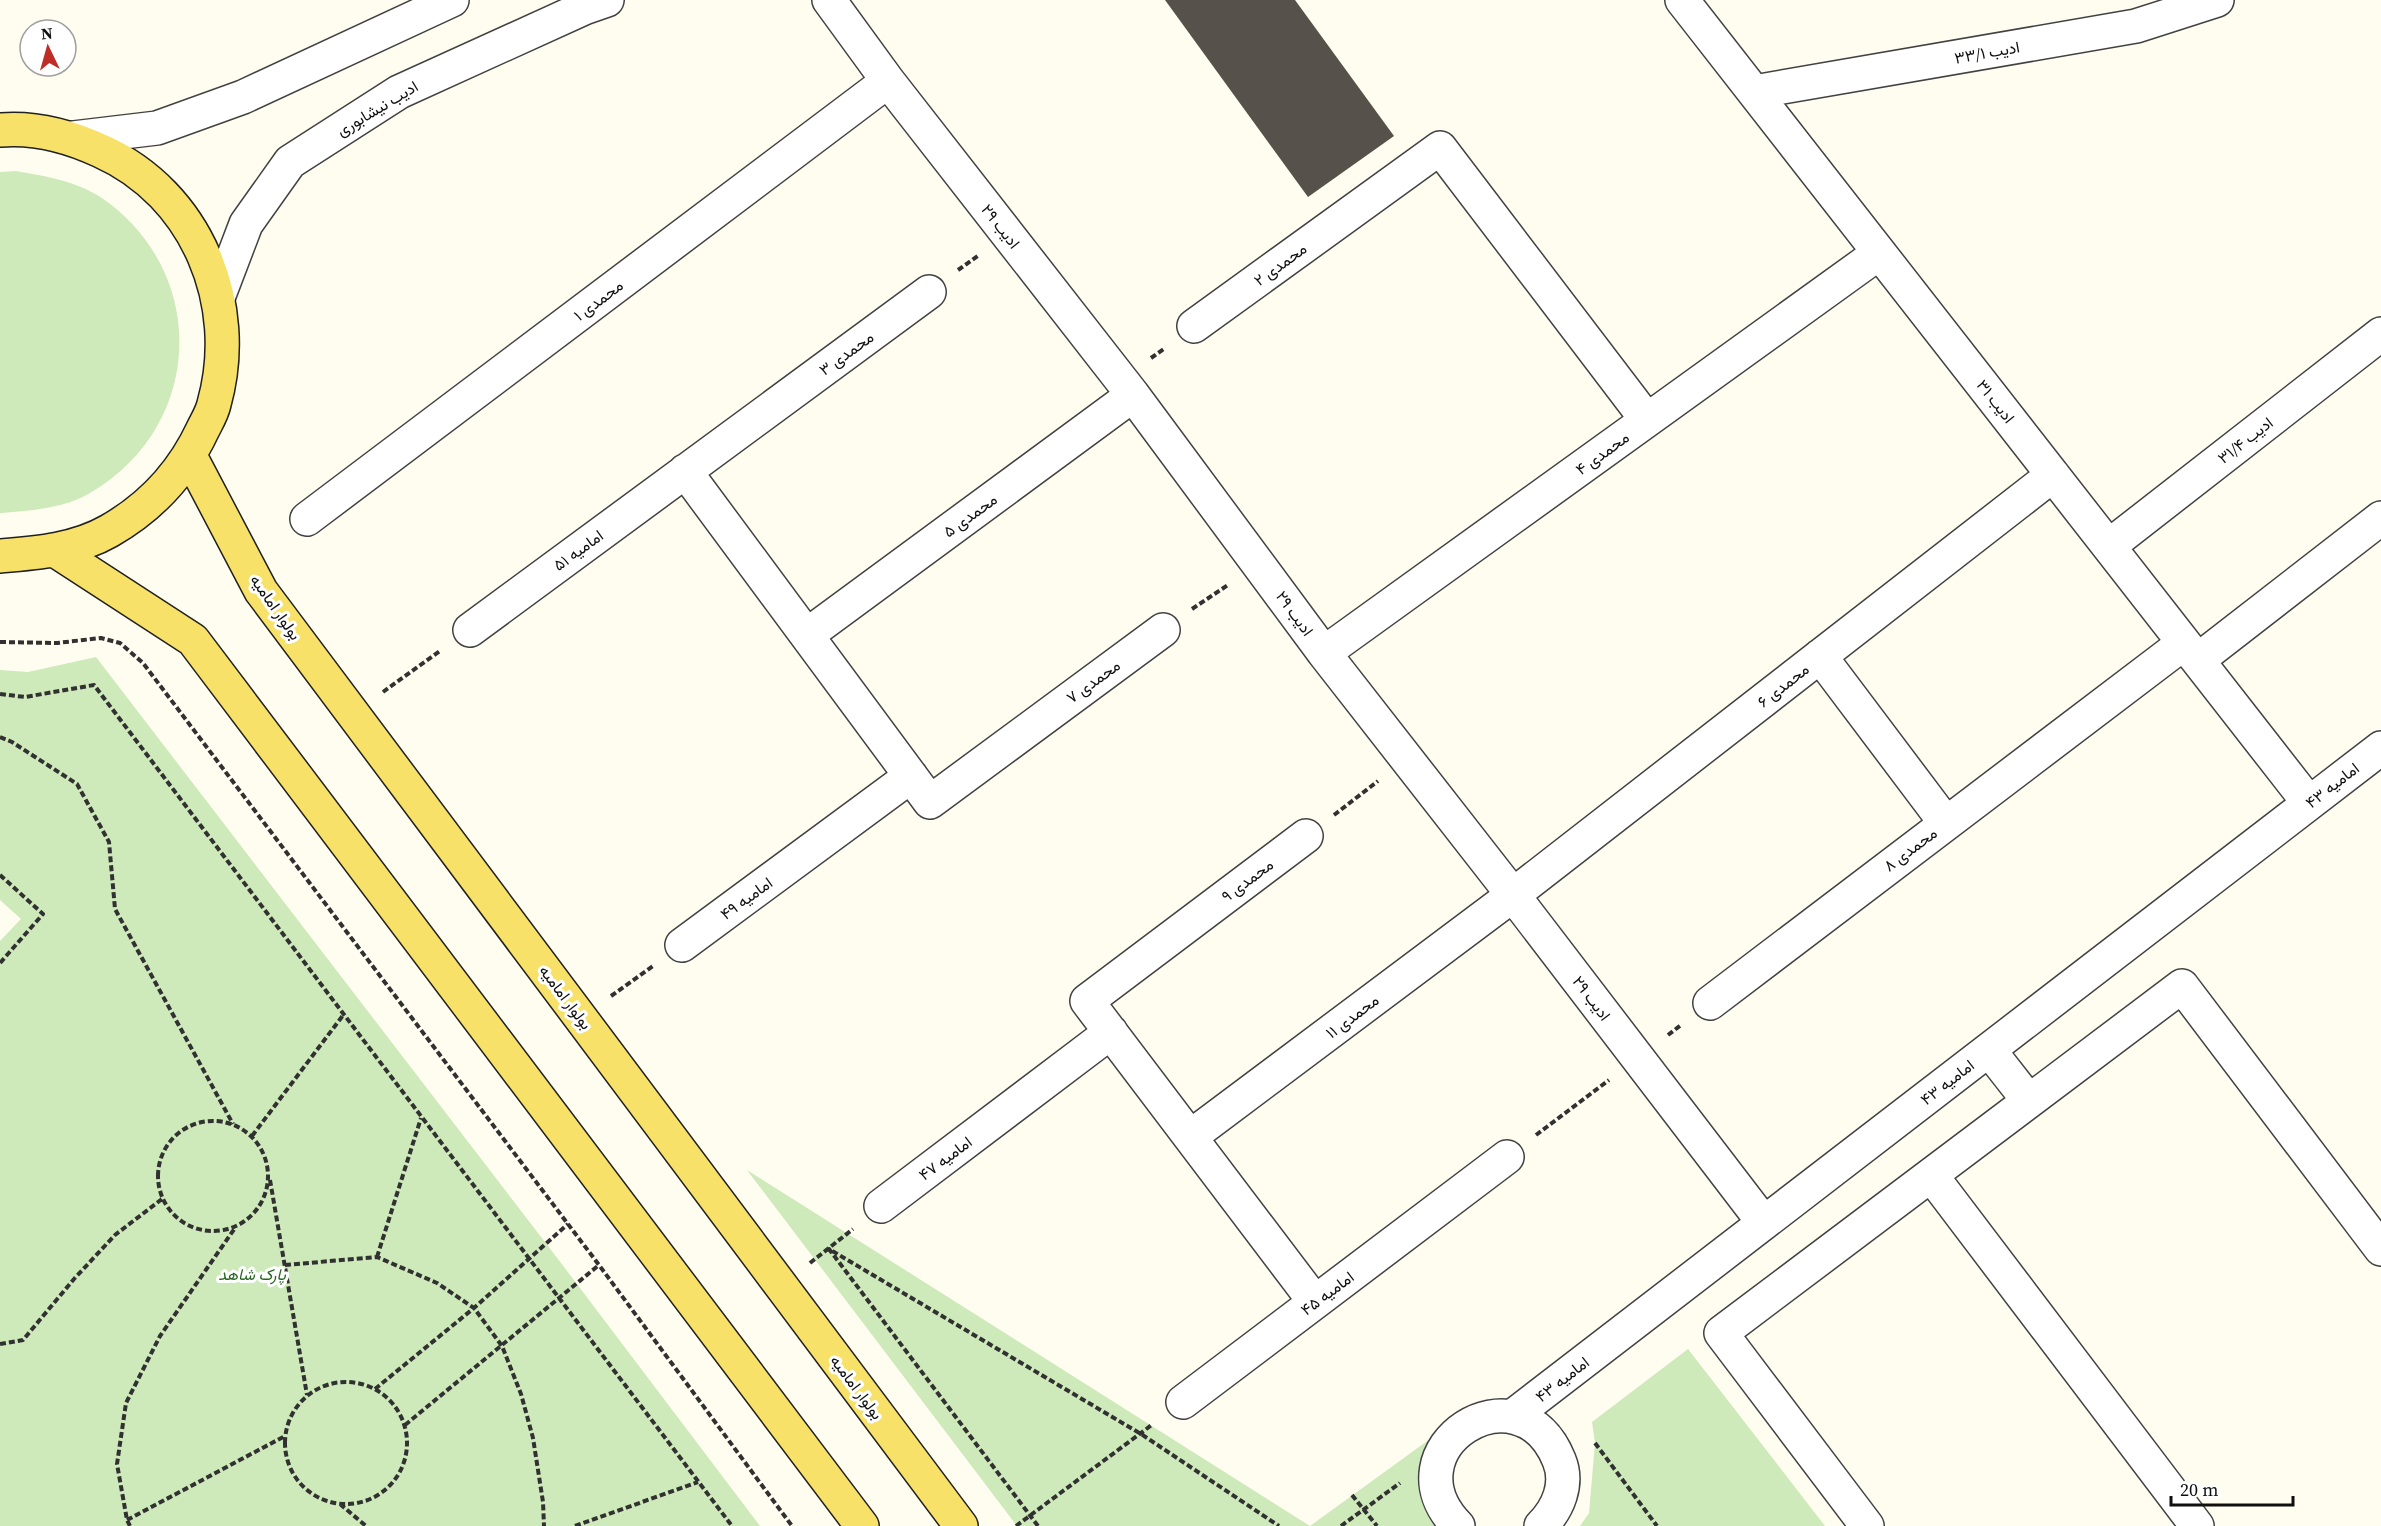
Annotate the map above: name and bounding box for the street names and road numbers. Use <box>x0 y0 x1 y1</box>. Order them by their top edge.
street label: ادیب ۳۳/۱ <box>1953 35 2021 69</box>
street label: ادیب نیشابوری <box>332 75 422 141</box>
street label: ادیب ۲۹ <box>977 199 1025 253</box>
street label: محمدی ۲ <box>1249 237 1311 291</box>
street label: محمدی ۱ <box>569 274 627 326</box>
street label: محمدی ۳ <box>814 326 878 380</box>
street label: ادیب ۳۱ <box>1972 374 2020 428</box>
street label: ادیب ۳۱/۴ <box>2213 411 2277 469</box>
street label: محمدی ۴ <box>1571 426 1633 480</box>
street label: محمدی ۵ <box>939 488 1001 542</box>
street label: امامیه ۵۱ <box>549 524 607 576</box>
street label: بولوار امامیه <box>245 570 307 644</box>
street label: ادیب ۲۹ <box>1271 586 1319 640</box>
street label: محمدی ۷ <box>1062 654 1124 708</box>
street label: محمدی ۶ <box>1753 658 1813 712</box>
street label: امامیه ۴۳ <box>2301 757 2363 813</box>
street label: محمدی ۸ <box>1879 822 1941 876</box>
street label: محمدی ۹ <box>1216 853 1278 907</box>
street label: امامیه ۴۹ <box>715 872 777 924</box>
street label: بولوار امامیه <box>534 960 598 1034</box>
street label: ادیب ۲۹ <box>1568 971 1616 1025</box>
street label: محمدی ۱۱ <box>1321 989 1383 1043</box>
street label: امامیه ۴۳ <box>1916 1054 1978 1110</box>
street label: امامیه ۴۷ <box>914 1131 976 1185</box>
street label: امامیه ۴۵ <box>1296 1266 1358 1320</box>
street label: بولوار امامیه <box>825 1350 889 1424</box>
street label: امامیه ۴۳ <box>1531 1351 1593 1407</box>

